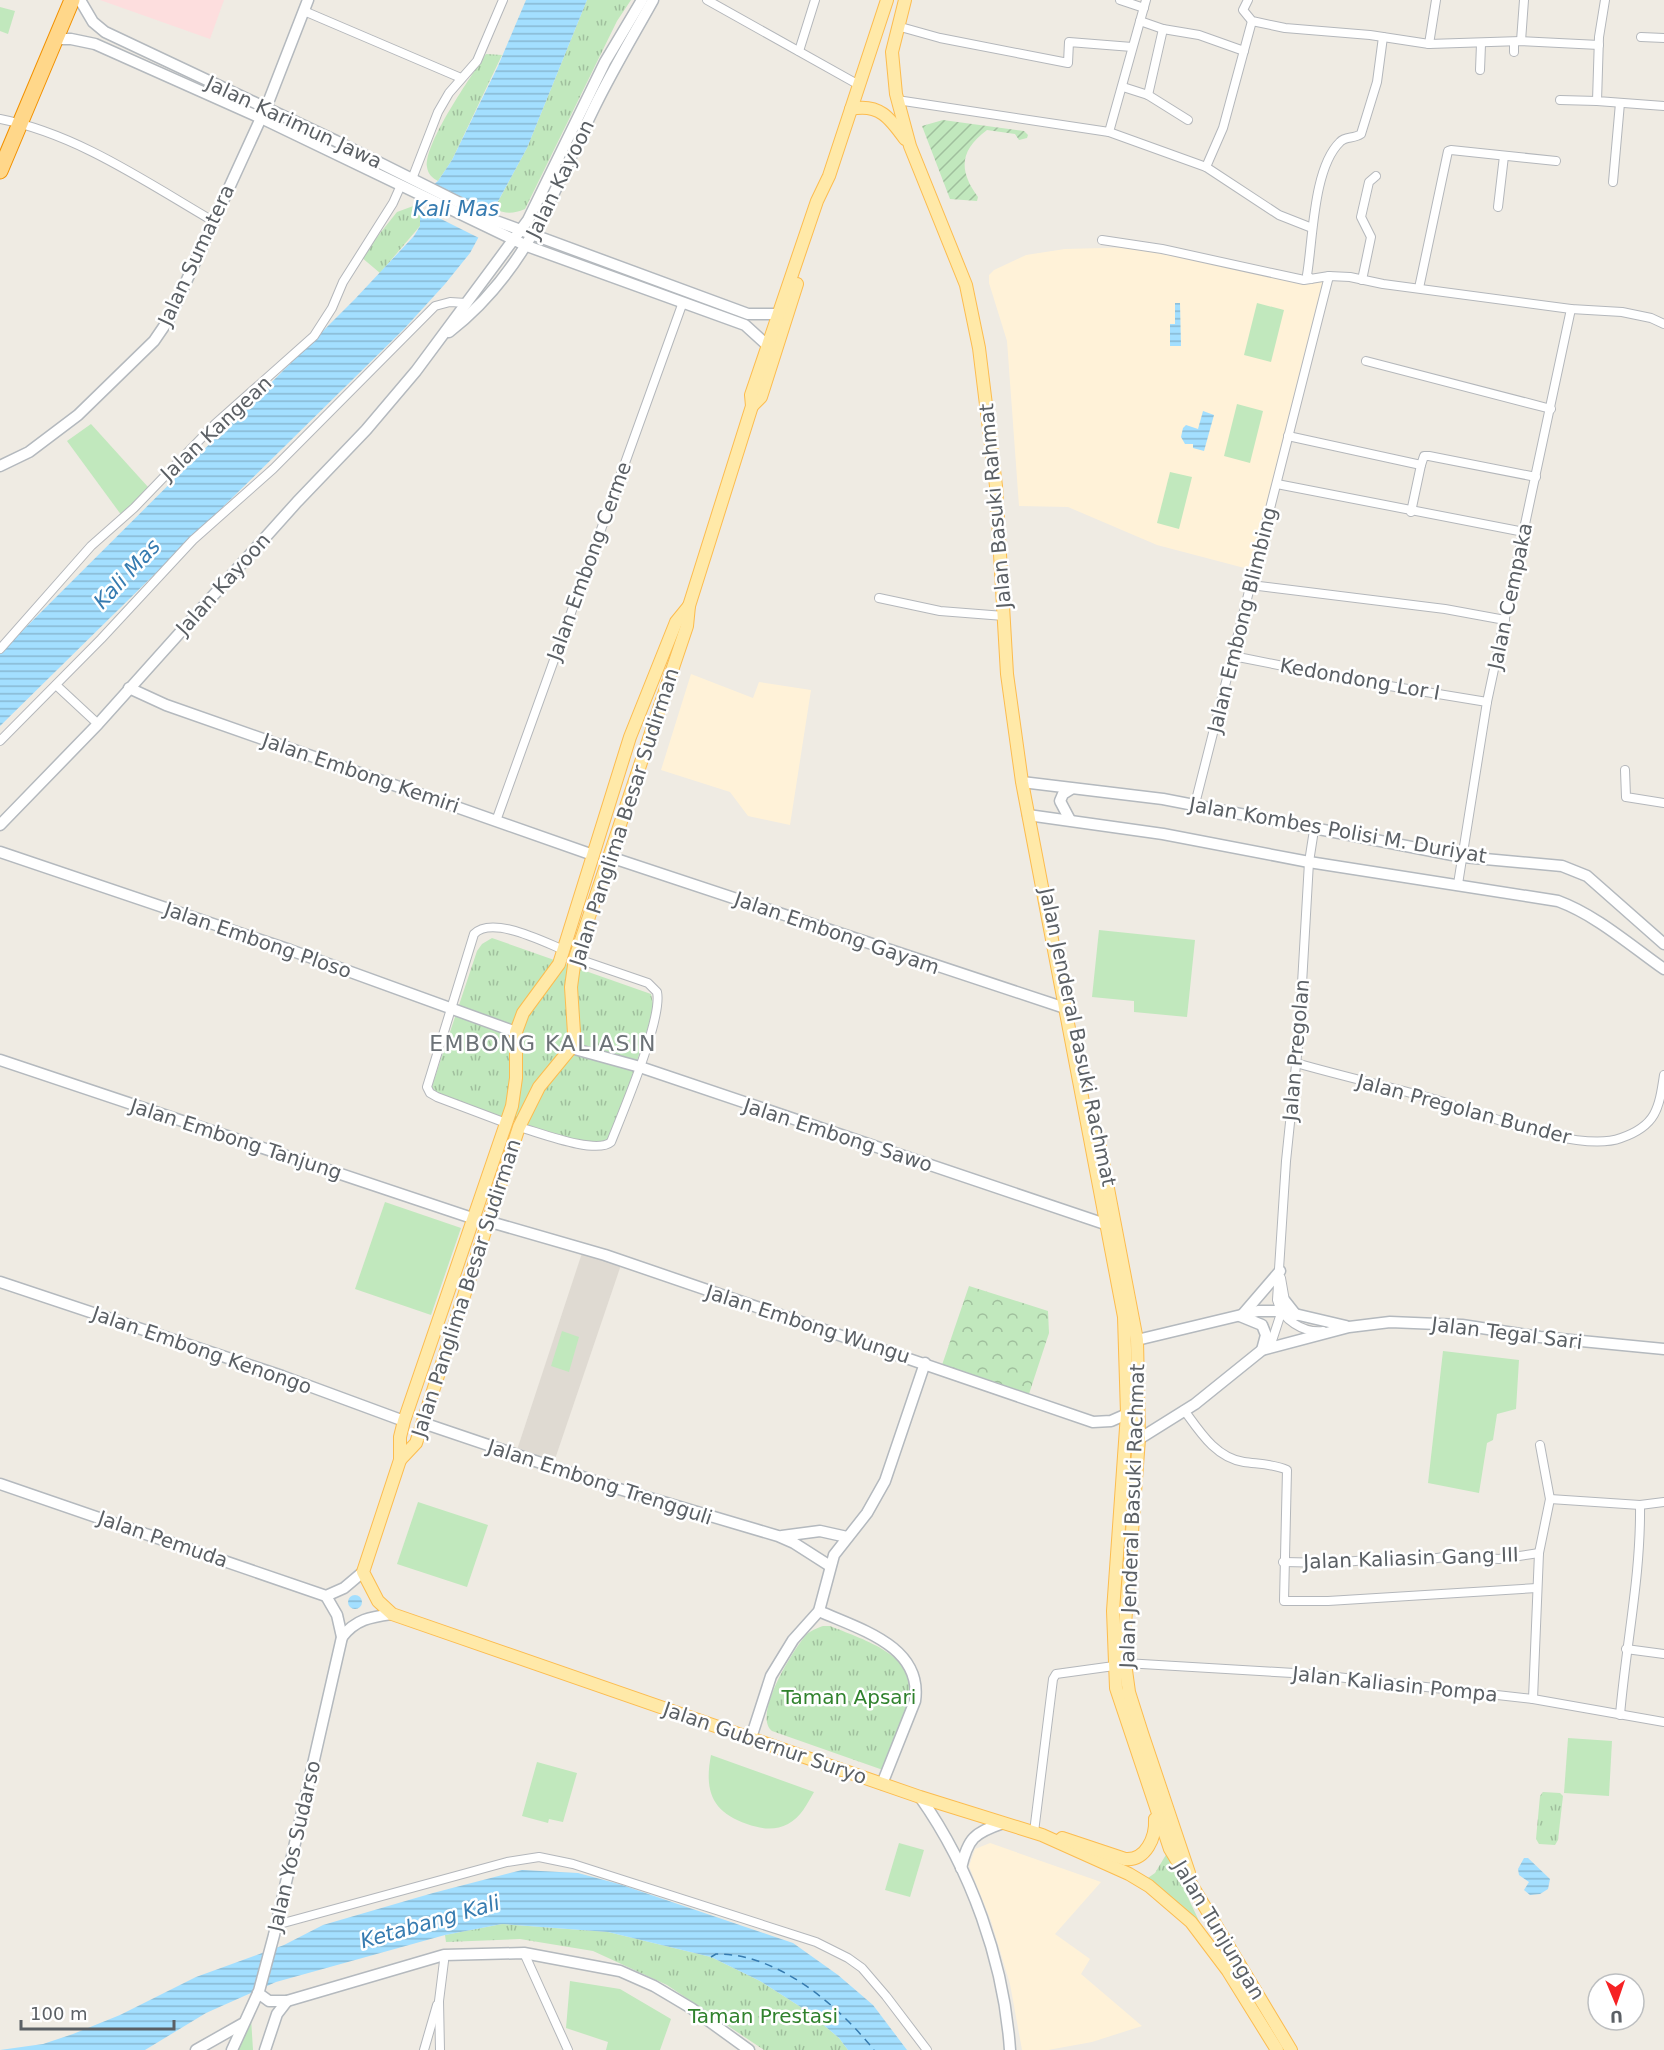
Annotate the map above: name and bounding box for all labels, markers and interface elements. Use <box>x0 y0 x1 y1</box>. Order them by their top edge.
street label: Jalan Karimun Jawa <box>200 70 386 173</box>
street label: Jalan Kayoon <box>520 116 599 244</box>
street label: Jalan Sumatera <box>152 181 239 331</box>
water label: Kali Mas <box>413 197 499 221</box>
street label: Jalan Kangean <box>154 371 276 487</box>
street label: Jalan Basuki Rahmat <box>974 402 1016 611</box>
street label: Jalan Embong Cerme <box>541 458 636 666</box>
street label: Jalan Embong Blimbing <box>1202 505 1282 737</box>
street label: Jalan Cempaka <box>1482 521 1537 673</box>
street label: Jalan Kayoon <box>170 528 275 641</box>
water label: Kali Mas <box>89 534 165 614</box>
street label: Kedondong Lor I <box>1278 653 1442 705</box>
street label: Jalan Panglima Besar Sudirman <box>564 665 684 971</box>
street label: Jalan Embong Kemiri <box>257 727 463 818</box>
street label: Jalan Kombes Polisi M. Duriyat <box>1186 792 1489 868</box>
street label: Jalan Jenderal Basuki Rachmat <box>1034 883 1121 1189</box>
street label: Jalan Embong Gayam <box>730 886 943 979</box>
street label: Jalan Embong Ploso <box>159 896 355 983</box>
street label: Jalan Pregolan <box>1278 978 1314 1124</box>
district label: EMBONG KALIASIN <box>429 1031 657 1056</box>
street label: Jalan Pregolan Bunder <box>1352 1068 1575 1149</box>
street label: Jalan Embong Sawo <box>739 1092 936 1177</box>
street label: Jalan Embong Tanjung <box>125 1093 345 1185</box>
street label: Jalan Panglima Besar Sudirman <box>406 1136 526 1442</box>
street label: Jalan Embong Wungu <box>701 1279 913 1368</box>
street label: Jalan Embong Kenongo <box>87 1300 315 1399</box>
street label: Jalan Tegal Sari <box>1428 1312 1584 1354</box>
street label: Jalan Jenderal Basuki Rachmat <box>1115 1363 1149 1671</box>
street label: Jalan Embong Trengguli <box>483 1434 715 1530</box>
street label: Jalan Pemuda <box>93 1505 231 1572</box>
street label: Jalan Kaliasin Gang III <box>1301 1542 1519 1574</box>
street label: Jalan Kaliasin Pompa <box>1289 1661 1499 1707</box>
park label: Taman Apsari <box>781 1685 916 1709</box>
street label: Jalan Gubernur Suryo <box>658 1696 870 1789</box>
street label: Jalan Yos Sudarso <box>262 1758 325 1936</box>
street label: Jalan Tunjungan <box>1167 1854 1270 2004</box>
water label: Ketabang Kali <box>357 1891 503 1953</box>
north arrow <box>1586 1972 1646 2032</box>
scale bar <box>21 1993 174 2031</box>
text: 100 m <box>30 2003 88 2024</box>
park label: Taman Prestasi <box>687 2004 838 2028</box>
text: U <box>1610 2007 1623 2026</box>

